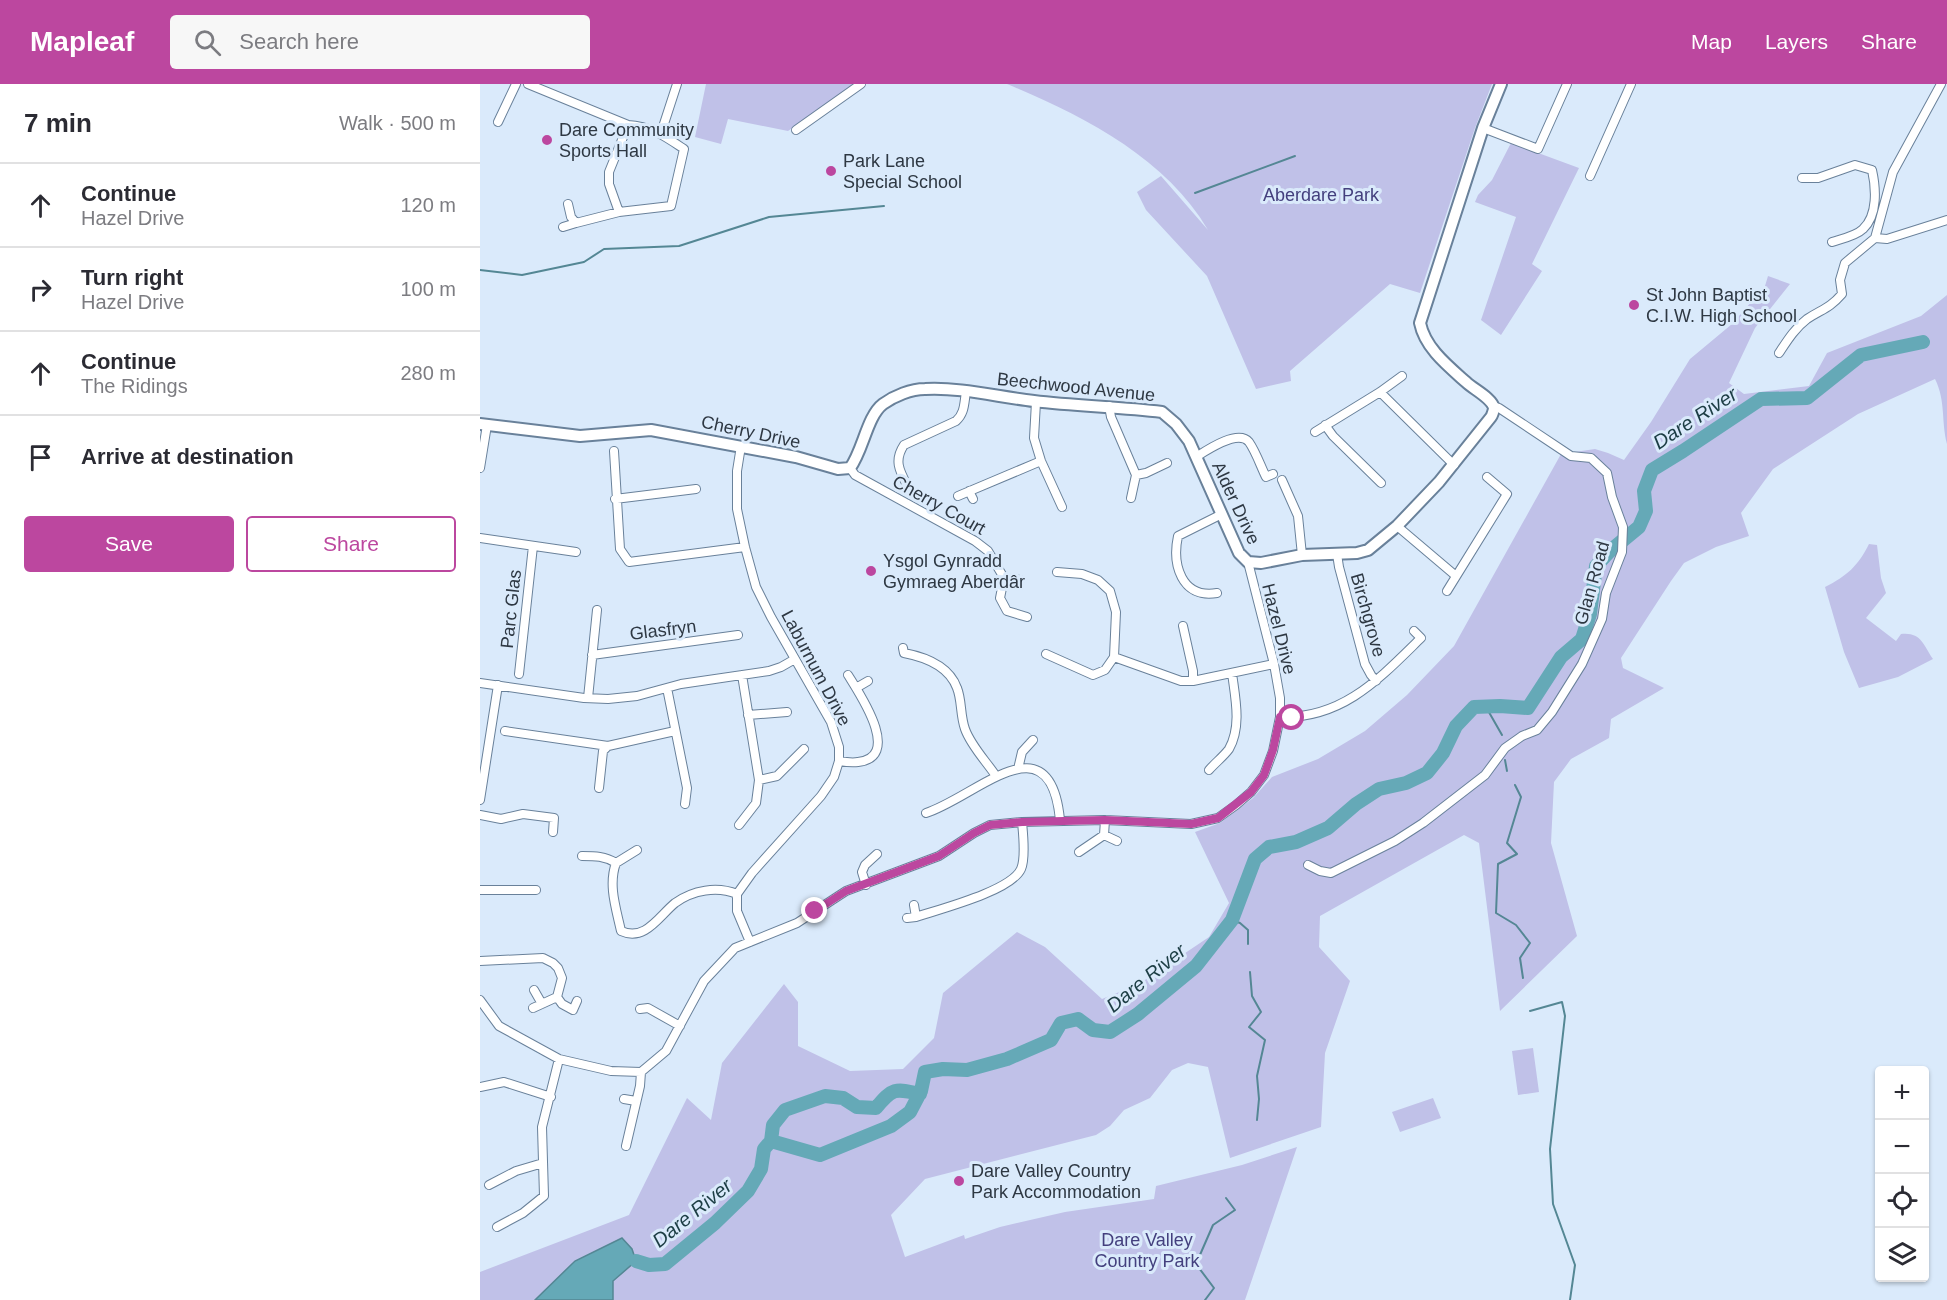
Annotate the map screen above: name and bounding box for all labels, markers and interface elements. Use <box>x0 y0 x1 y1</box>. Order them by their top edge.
search box <box>170 15 590 69</box>
text: Mapleaf <box>30 26 134 57</box>
icon: search <box>191 26 224 59</box>
text: Search here <box>239 29 359 54</box>
text: Map <box>1691 30 1732 53</box>
text: Layers <box>1765 30 1828 53</box>
text: Share <box>1861 30 1917 53</box>
text: 7 min <box>24 108 92 138</box>
text: Walk · 500 m <box>339 112 456 134</box>
place label: Dare Community Sports Hall <box>559 120 694 161</box>
marker: Dare Community Sports Hall <box>540 133 554 147</box>
place label: Park Lane Special School <box>843 151 962 192</box>
marker: Park Lane Special School <box>824 164 838 178</box>
text: Continue <box>81 181 176 206</box>
park label: Aberdare Park <box>1263 185 1380 205</box>
icon: ahead <box>24 189 57 222</box>
text: 120 m <box>400 194 456 216</box>
text: Hazel Drive <box>81 207 184 229</box>
text: Turn right <box>81 265 183 290</box>
icon: right <box>24 273 57 306</box>
text: 100 m <box>400 278 456 300</box>
place label: St John Baptist C.I.W. High School <box>1646 285 1797 326</box>
text: Hazel Drive <box>81 291 184 313</box>
marker: St John Baptist C.I.W. High School <box>1627 298 1641 312</box>
text: Continue <box>81 349 176 374</box>
icon: ahead <box>24 357 57 390</box>
text: 280 m <box>400 362 456 384</box>
street label: Beechwood Avenue <box>996 369 1156 405</box>
text: The Ridings <box>81 375 188 397</box>
water label: Dare River <box>1649 382 1742 453</box>
street label: Cherry Drive <box>700 412 802 452</box>
icon: arrive <box>24 441 57 474</box>
text: Arrive at destination <box>81 444 294 469</box>
street label: Alder Drive <box>1208 458 1264 548</box>
street label: Cherry Court <box>889 471 989 539</box>
button: Save <box>24 516 234 572</box>
button: Share <box>246 516 456 572</box>
street label: Glan Road <box>1571 539 1613 627</box>
place label: Ysgol Gynradd Gymraeg Aberdâr <box>883 551 1025 592</box>
marker: Ysgol Gynradd Gymraeg Aberdâr <box>864 564 878 578</box>
street label: Parc Glas <box>497 569 525 649</box>
street label: Birchgrove <box>1347 571 1389 659</box>
street label: Hazel Drive <box>1258 581 1300 677</box>
street label: Laburnum Drive <box>777 607 855 729</box>
street label: Glasfryn <box>629 616 697 644</box>
route start <box>1278 704 1304 730</box>
route end <box>801 897 827 923</box>
water label: Dare River <box>1102 939 1191 1017</box>
map controls <box>1875 1066 1929 1282</box>
button: + <box>1875 1066 1929 1120</box>
button: − <box>1875 1120 1929 1174</box>
place label: Dare Valley Country Park Accommodation <box>971 1161 1141 1202</box>
water label: Dare River <box>648 1174 737 1252</box>
marker: Dare Valley Country Park Accommodation <box>952 1174 966 1188</box>
button: locate <box>1875 1174 1929 1228</box>
button: layers <box>1875 1228 1929 1282</box>
park label: Dare Valley Country Park <box>1094 1230 1201 1271</box>

